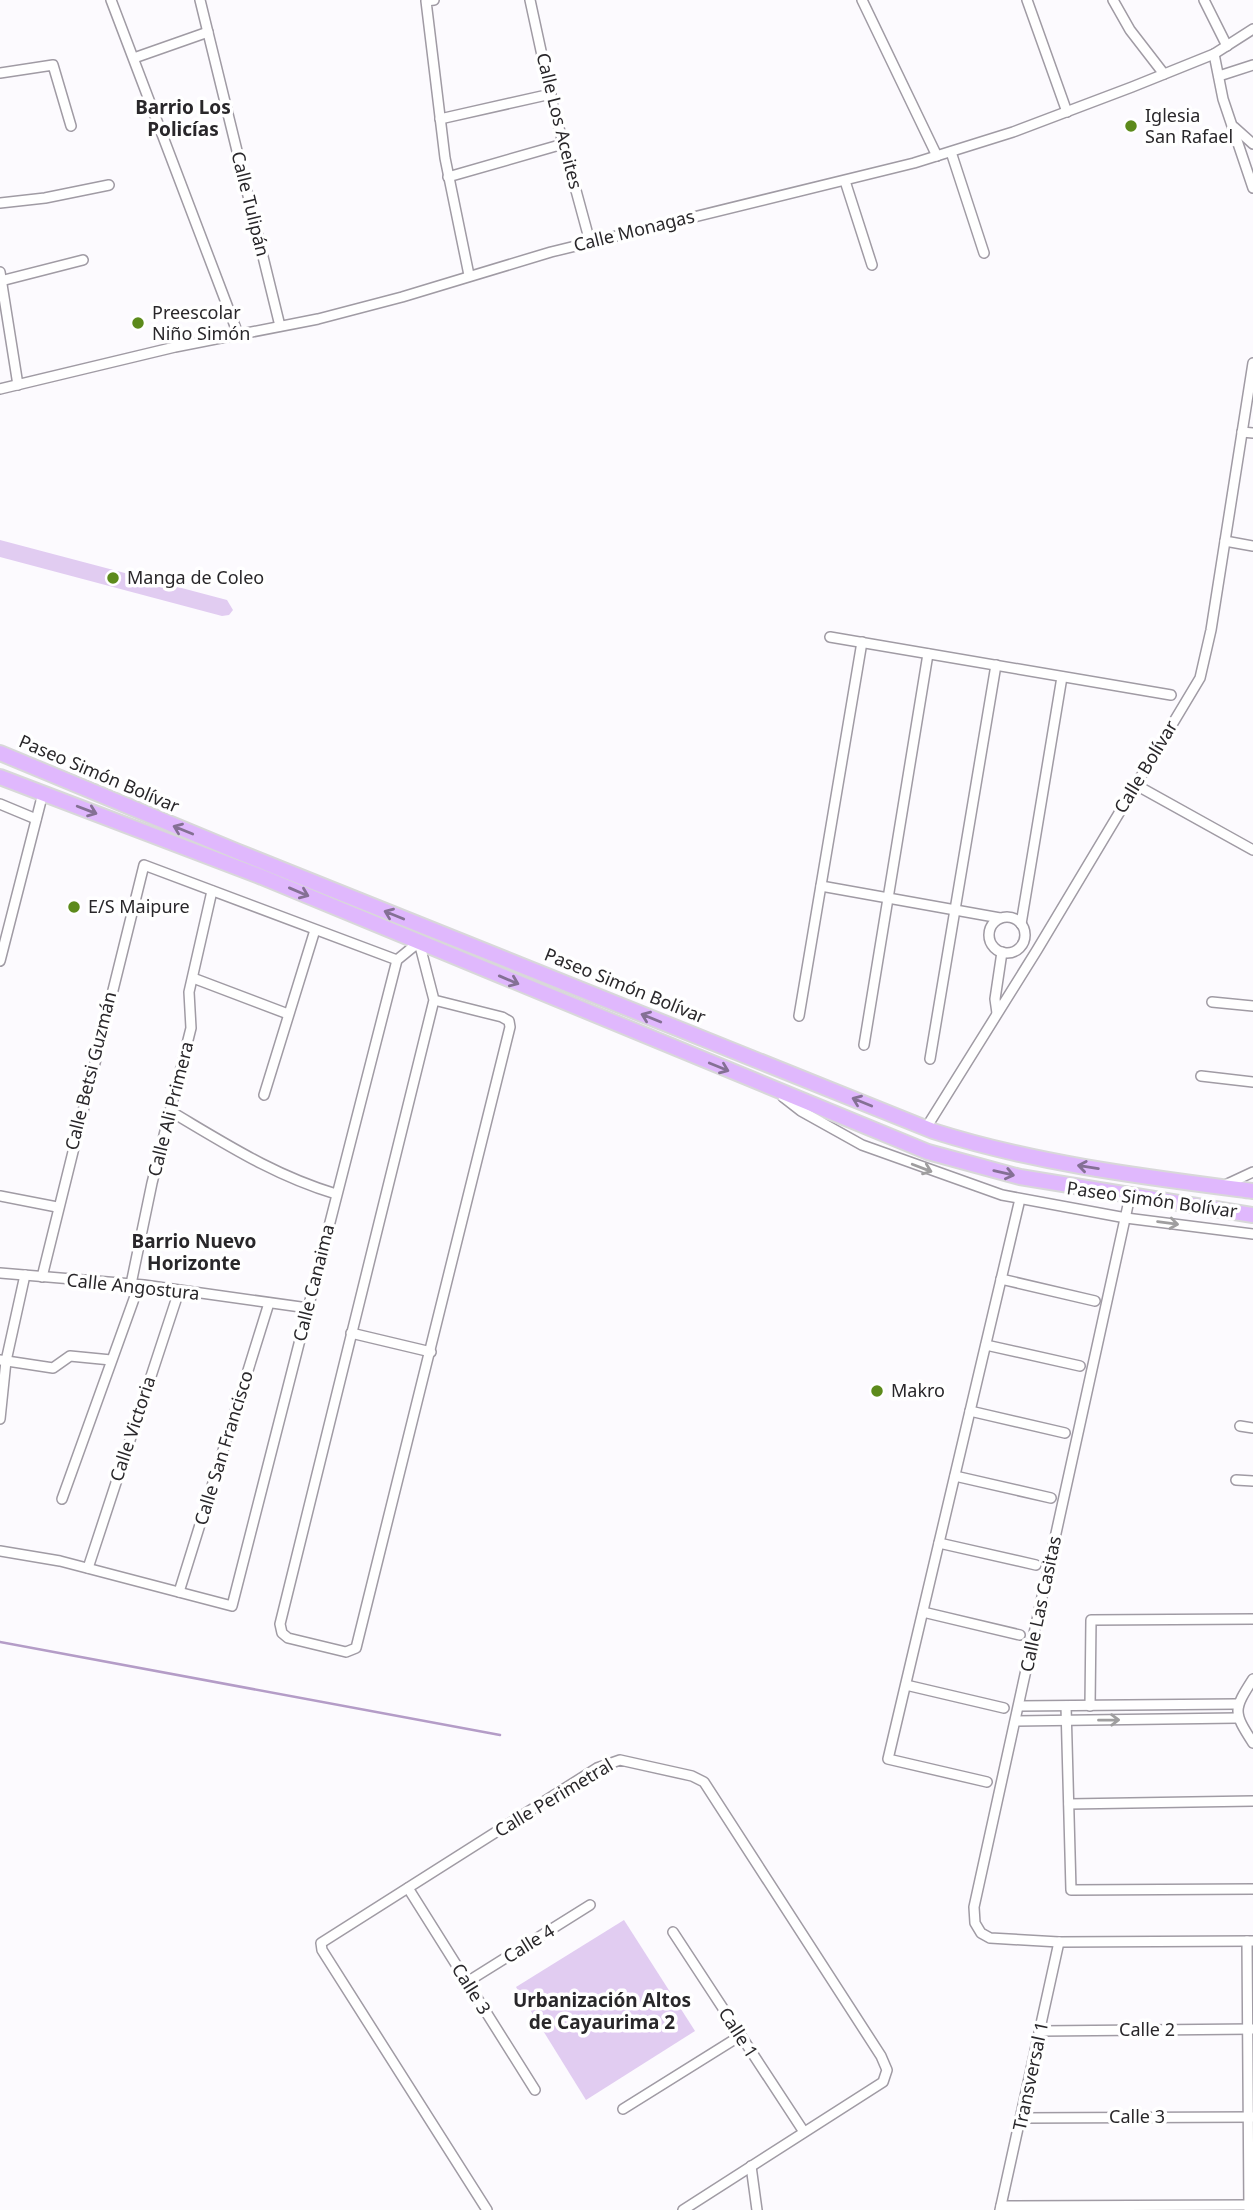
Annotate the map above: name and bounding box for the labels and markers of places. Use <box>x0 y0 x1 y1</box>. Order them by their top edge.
place label: Iglesia San Rafael <box>1145 103 1233 148</box>
marker: Iglesia San Rafael <box>1123 118 1139 134</box>
place label: Preescolar Niño Simón <box>152 300 250 345</box>
marker: Preescolar Niño Simón <box>130 315 146 331</box>
place label: Manga de Coleo <box>127 565 264 589</box>
marker: Manga de Coleo <box>105 570 121 586</box>
place label: E/S Maipure <box>88 894 190 918</box>
marker: E/S Maipure <box>66 899 82 915</box>
place label: Makro <box>891 1378 945 1402</box>
marker: Makro <box>869 1383 885 1399</box>

